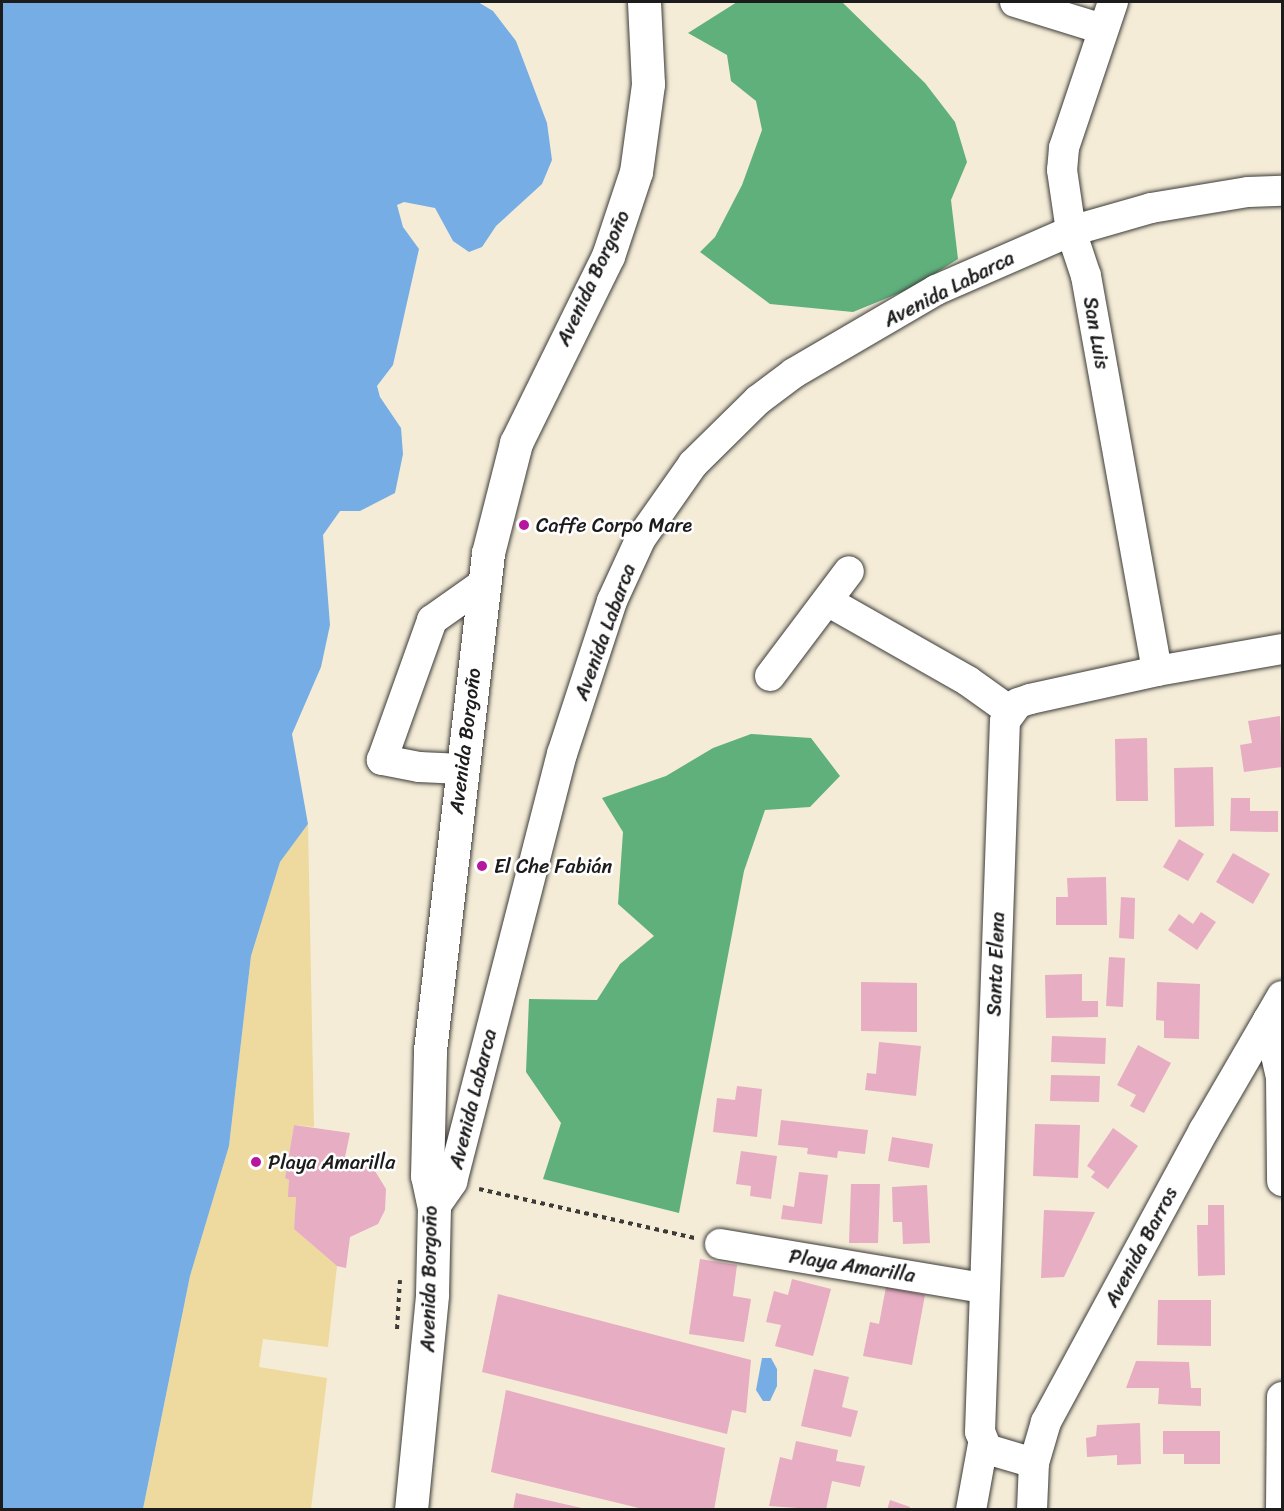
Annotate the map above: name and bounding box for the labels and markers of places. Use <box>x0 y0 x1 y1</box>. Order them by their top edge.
place label: Caffe Corpo Mare <box>536 513 693 537</box>
marker: Caffe Corpo Mare <box>517 518 531 532</box>
place label: El Che Fabián <box>494 854 613 878</box>
marker: El Che Fabián <box>475 859 489 873</box>
place label: Playa Amarilla <box>268 1150 395 1174</box>
marker: Playa Amarilla <box>249 1155 263 1169</box>

